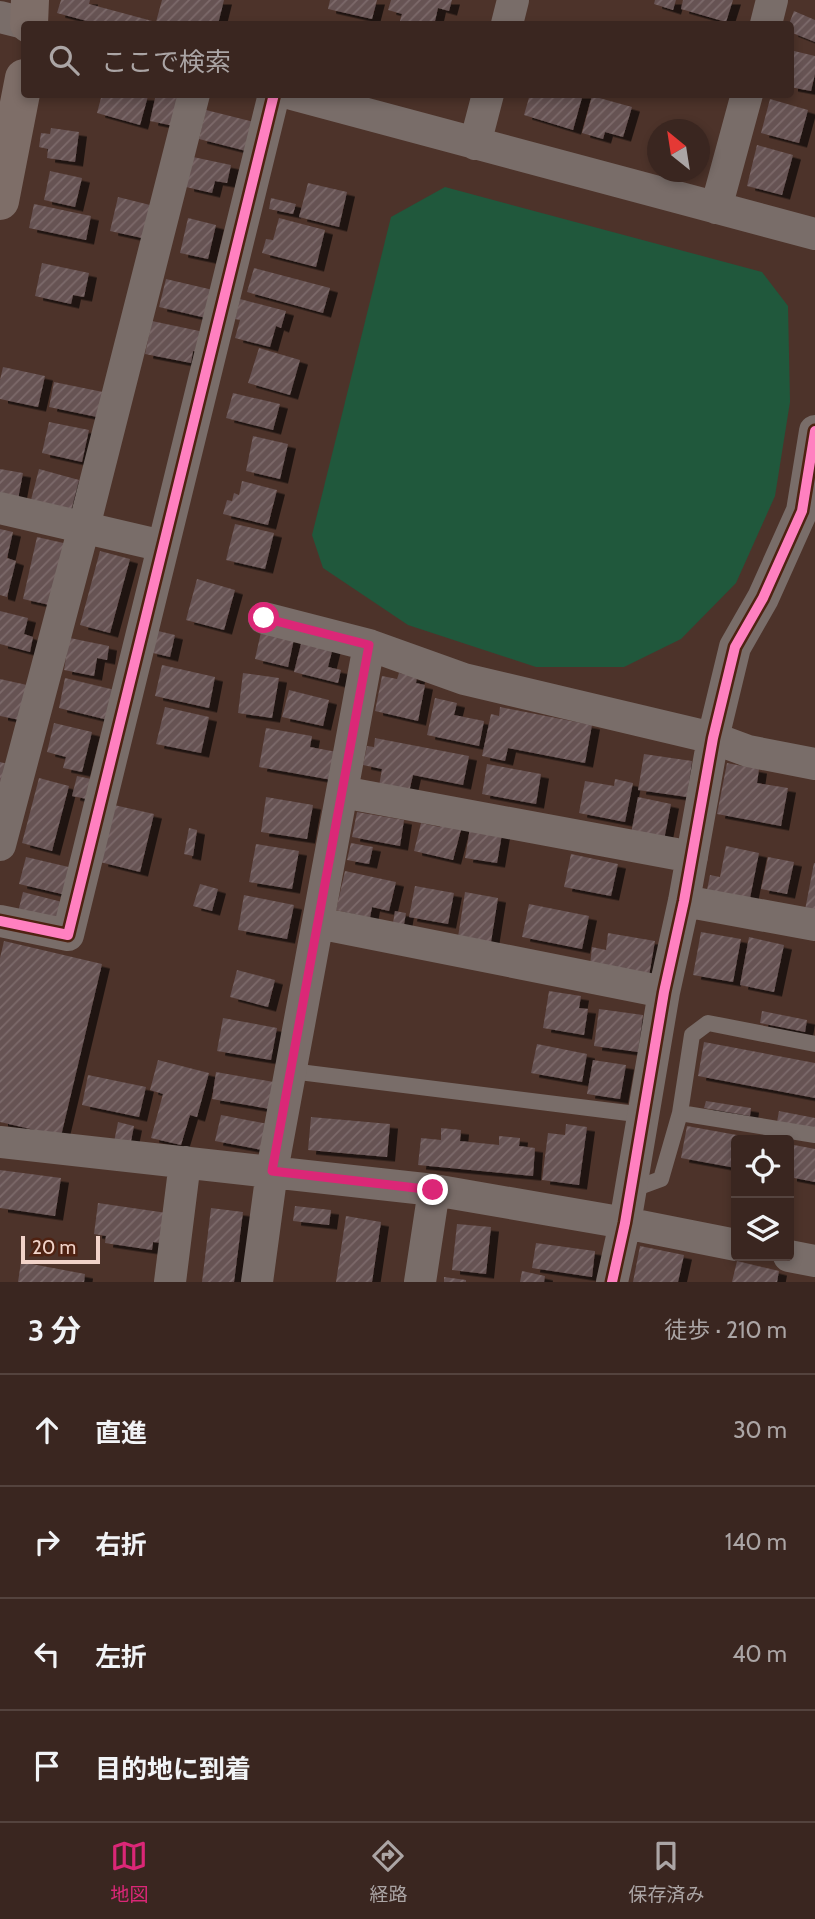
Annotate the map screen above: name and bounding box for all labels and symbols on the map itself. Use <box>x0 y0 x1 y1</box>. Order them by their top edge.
north arrow <box>647 119 710 182</box>
route start <box>248 602 279 633</box>
route end <box>417 1174 448 1205</box>
scale bar <box>21 1233 100 1265</box>

